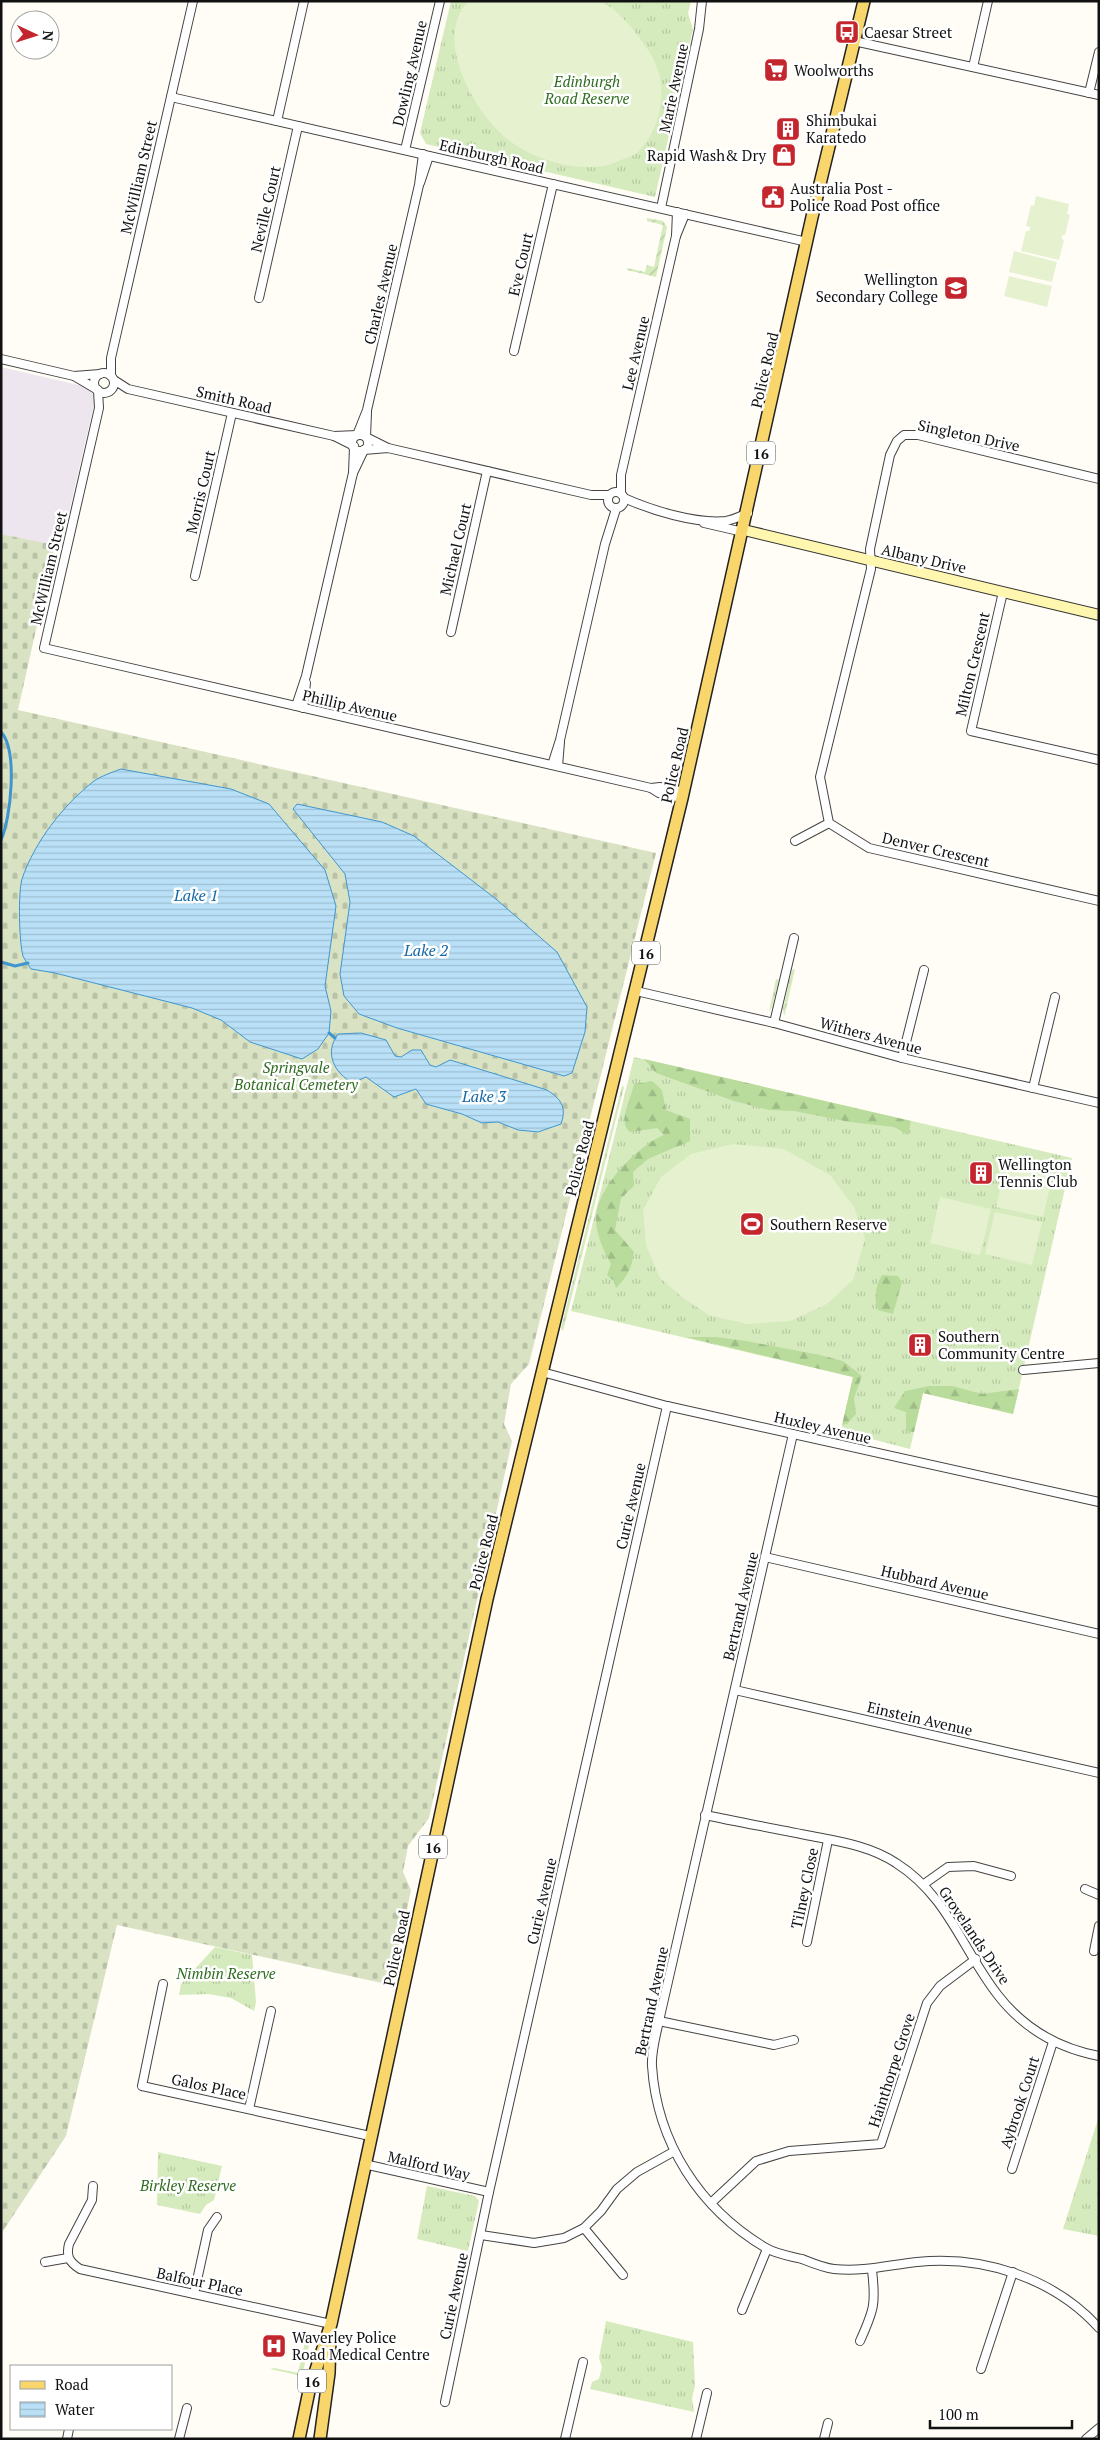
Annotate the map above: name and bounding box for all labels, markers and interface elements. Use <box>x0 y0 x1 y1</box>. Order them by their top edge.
north arrow <box>10 10 60 60</box>
street label: Dowling Avenue <box>387 18 431 128</box>
bus stop icon: Caesar Street <box>834 19 860 45</box>
place label: Caesar Street <box>864 22 953 42</box>
text: N <box>39 30 58 42</box>
street label: Marie Avenue <box>654 41 692 135</box>
supermarket icon: Woolworths <box>763 57 789 83</box>
place label: Woolworths <box>794 60 874 80</box>
park label: Edinburgh Road Reserve <box>544 71 630 108</box>
place label: Shimbukai Karatedo <box>806 110 877 147</box>
building icon: Shimbukai Karatedo <box>775 116 801 142</box>
street label: McWilliam Street <box>115 118 161 236</box>
street label: Edinburgh Road <box>438 134 546 178</box>
shop icon: Rapid Wash& Dry <box>771 142 797 168</box>
place label: Rapid Wash& Dry <box>647 145 766 165</box>
street label: Neville Court <box>245 163 285 254</box>
place label: Australia Post - Police Road Post office <box>790 178 940 215</box>
public building icon: Australia Post - Police Road Post office <box>760 184 786 210</box>
street label: Eve Court <box>503 230 537 298</box>
street label: Charles Avenue <box>359 242 401 346</box>
place label: Wellington Secondary College <box>816 269 938 306</box>
school or university icon: Wellington Secondary College <box>943 275 969 301</box>
street label: Lee Avenue <box>617 314 653 392</box>
street label: Police Road <box>746 330 782 410</box>
street label: Smith Road <box>194 381 274 417</box>
street label: Singleton Drive <box>916 414 1022 456</box>
road number: 16 <box>747 442 775 464</box>
street label: Morris Court <box>181 448 219 536</box>
street label: Michael Court <box>435 500 475 597</box>
street label: McWilliam Street <box>25 509 71 627</box>
street label: Albany Drive <box>880 539 968 577</box>
street label: Milton Crescent <box>950 609 994 718</box>
street label: Phillip Avenue <box>301 684 399 726</box>
street label: Police Road <box>656 725 692 805</box>
street label: Denver Crescent <box>880 827 992 871</box>
water label: Lake 1 <box>173 884 218 906</box>
water label: Lake 2 <box>403 939 449 961</box>
road number: 16 <box>632 941 660 964</box>
street label: Withers Avenue <box>818 1012 924 1058</box>
park label: Springvale Botanical Cemetery <box>233 1057 359 1094</box>
water label: Lake 3 <box>461 1085 507 1107</box>
street label: Police Road <box>560 1118 598 1198</box>
place label: Wellington Tennis Club <box>998 1154 1077 1191</box>
building icon: Wellington Tennis Club <box>968 1160 994 1186</box>
sports icon: Southern Reserve <box>739 1211 765 1237</box>
place label: Southern Reserve <box>770 1214 887 1234</box>
place label: Southern Community Centre <box>938 1326 1065 1363</box>
building icon: Southern Community Centre <box>907 1332 933 1358</box>
street label: Huxley Avenue <box>772 1406 874 1448</box>
street label: Curie Avenue <box>610 1461 650 1551</box>
street label: Police Road <box>464 1512 502 1592</box>
street label: Bertrand Avenue <box>718 1550 762 1662</box>
street label: Hubbard Avenue <box>879 1560 991 1604</box>
street label: Einstein Avenue <box>865 1696 975 1740</box>
road number: 16 <box>419 1835 447 1858</box>
street label: Tilney Close <box>786 1846 822 1930</box>
street label: Curie Avenue <box>521 1856 561 1946</box>
street label: Grovelands Drive <box>935 1882 1015 1988</box>
street label: Police Road <box>378 1908 414 1988</box>
street label: Bertrand Avenue <box>630 1945 672 2057</box>
park label: Nimbin Reserve <box>175 1963 276 1983</box>
street label: Hainthorpe Grove <box>863 2010 919 2130</box>
street label: Aybrook Court <box>995 2053 1044 2151</box>
street label: Galos Place <box>170 2068 248 2104</box>
street label: Malford Way <box>386 2146 473 2184</box>
park label: Birkley Reserve <box>139 2175 236 2195</box>
street label: Curie Avenue <box>434 2251 472 2341</box>
street label: Balfour Place <box>155 2262 245 2300</box>
place label: Waverley Police Road Medical Centre <box>292 2327 430 2364</box>
hospital icon: Waverley Police Road Medical Centre <box>261 2333 287 2359</box>
legend <box>10 2365 172 2430</box>
road number: 16 <box>298 2370 326 2392</box>
text: Road <box>55 2374 88 2394</box>
scale bar <box>930 2398 1072 2430</box>
text: Water <box>55 2399 95 2419</box>
text: 100 m <box>938 2404 979 2424</box>

